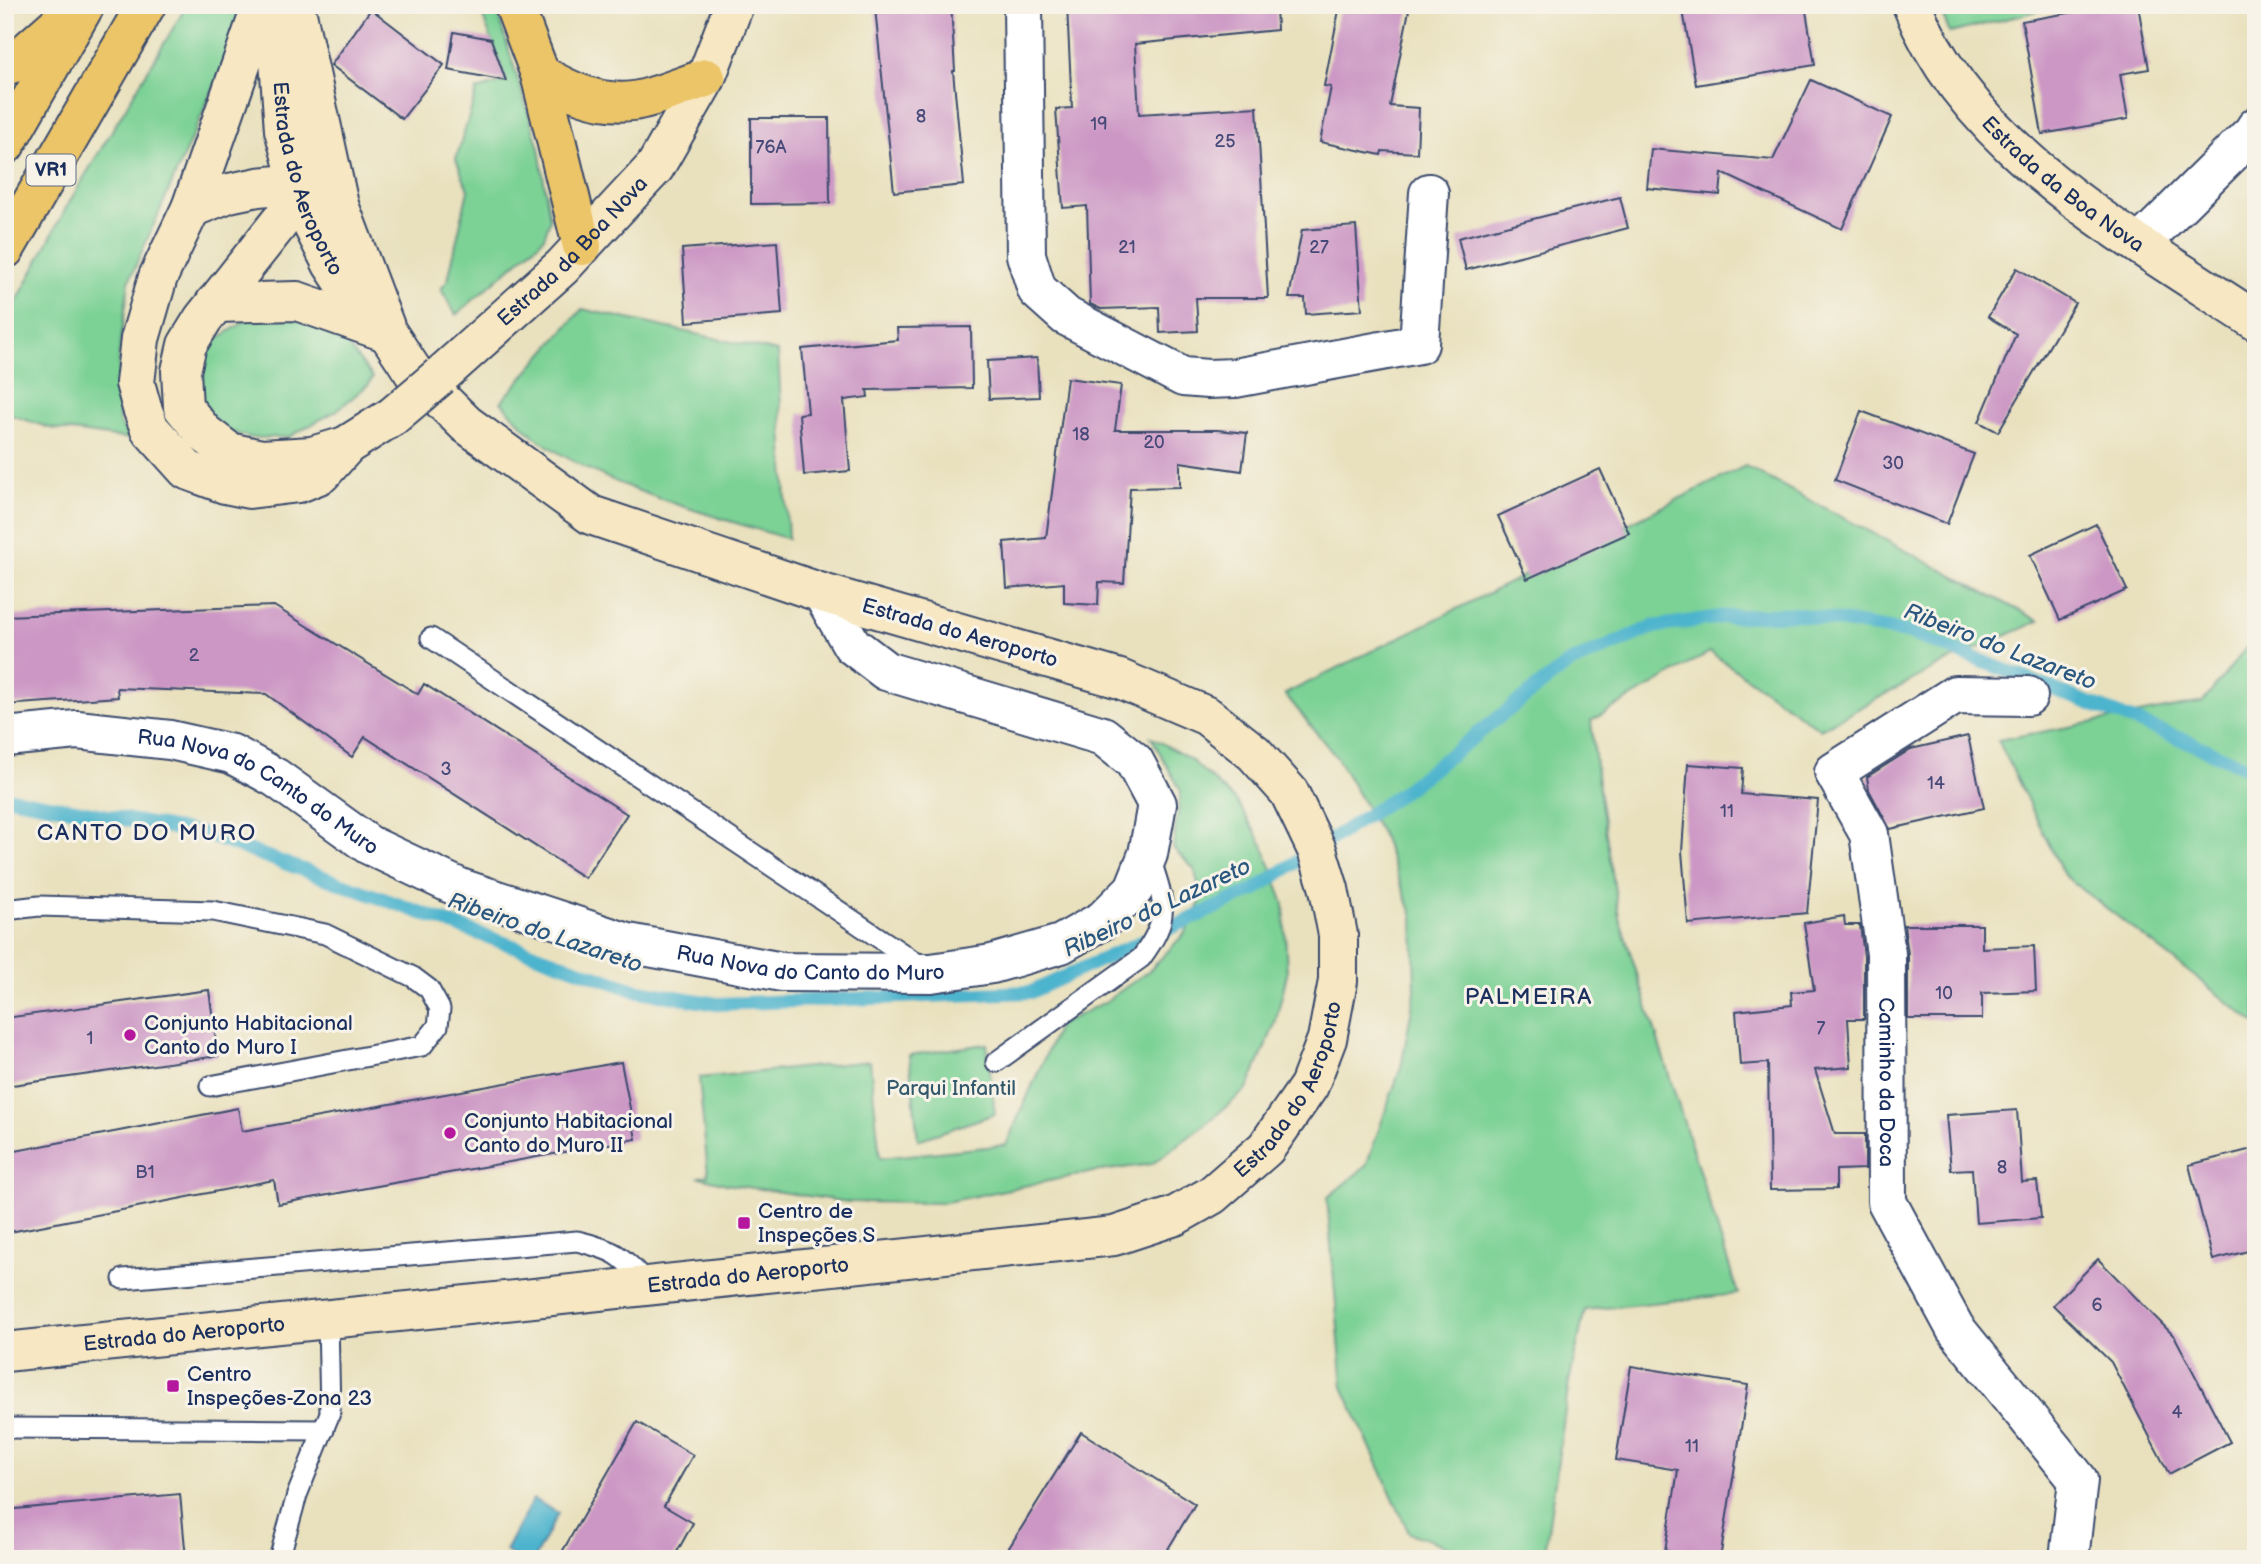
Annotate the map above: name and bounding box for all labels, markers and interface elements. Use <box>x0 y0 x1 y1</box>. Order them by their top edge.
street label: Estrada do Aeroporto <box>268 81 349 280</box>
house number: 8 <box>916 106 926 127</box>
street label: Estrada da Boa Nova <box>1976 111 2149 257</box>
house number: 19 <box>1090 114 1108 135</box>
house number: 25 <box>1215 131 1235 152</box>
house number: 76A <box>756 137 786 158</box>
road number: VR1 <box>26 154 76 186</box>
street label: Estrada da Boa Nova <box>492 171 653 331</box>
house number: 21 <box>1118 237 1136 258</box>
house number: 27 <box>1309 237 1329 258</box>
house number: 18 <box>1072 424 1090 445</box>
house number: 20 <box>1143 432 1165 453</box>
house number: 30 <box>1882 453 1904 474</box>
street label: Estrada do Aeroporto <box>859 593 1061 673</box>
water label: Ribeiro do Lazareto <box>1900 597 2100 697</box>
house number: 2 <box>189 645 200 666</box>
street label: Rua Nova do Canto do Muro <box>136 724 382 860</box>
house number: 3 <box>440 759 452 780</box>
house number: 14 <box>1927 773 1945 794</box>
house number: 11 <box>1720 801 1734 822</box>
district label: CANTO DO MURO <box>37 819 257 847</box>
water label: Ribeiro do Lazareto <box>1059 852 1255 964</box>
water label: Ribeiro do Lazareto <box>444 887 646 979</box>
street label: Rua Nova do Canto do Muro <box>674 940 946 986</box>
district label: PALMEIRA <box>1465 983 1593 1011</box>
house number: 10 <box>1935 983 1953 1004</box>
street label: Caminho da Doca <box>1874 997 1899 1167</box>
street label: Estrada do Aeroporto <box>1229 999 1346 1183</box>
place label: Conjunto Habitacional Canto do Muro I <box>144 1011 353 1060</box>
house number: 7 <box>1817 1018 1826 1039</box>
marker: Conjunto Habitacional Canto do Muro I <box>122 1027 138 1043</box>
house number: 1 <box>87 1028 93 1049</box>
park label: Parqui Infantil <box>886 1076 1016 1101</box>
place label: Conjunto Habitacional Canto do Muro II <box>464 1109 673 1158</box>
marker: Conjunto Habitacional Canto do Muro II <box>442 1125 458 1141</box>
house number: 8 <box>1997 1157 2007 1178</box>
house number: B1 <box>135 1162 155 1183</box>
place label: Centro de Inspeções S <box>758 1199 875 1248</box>
marker: Centro de Inspeções S <box>736 1215 752 1231</box>
street label: Estrada do Aeroporto <box>646 1252 850 1298</box>
house number: 6 <box>2092 1295 2103 1316</box>
street label: Estrada do Aeroporto <box>82 1311 286 1356</box>
place label: Centro Inspeções-Zona 23 <box>187 1362 372 1411</box>
marker: Centro Inspeções-Zona 23 <box>165 1378 181 1394</box>
house number: 4 <box>2172 1402 2183 1423</box>
house number: 11 <box>1685 1436 1699 1457</box>

